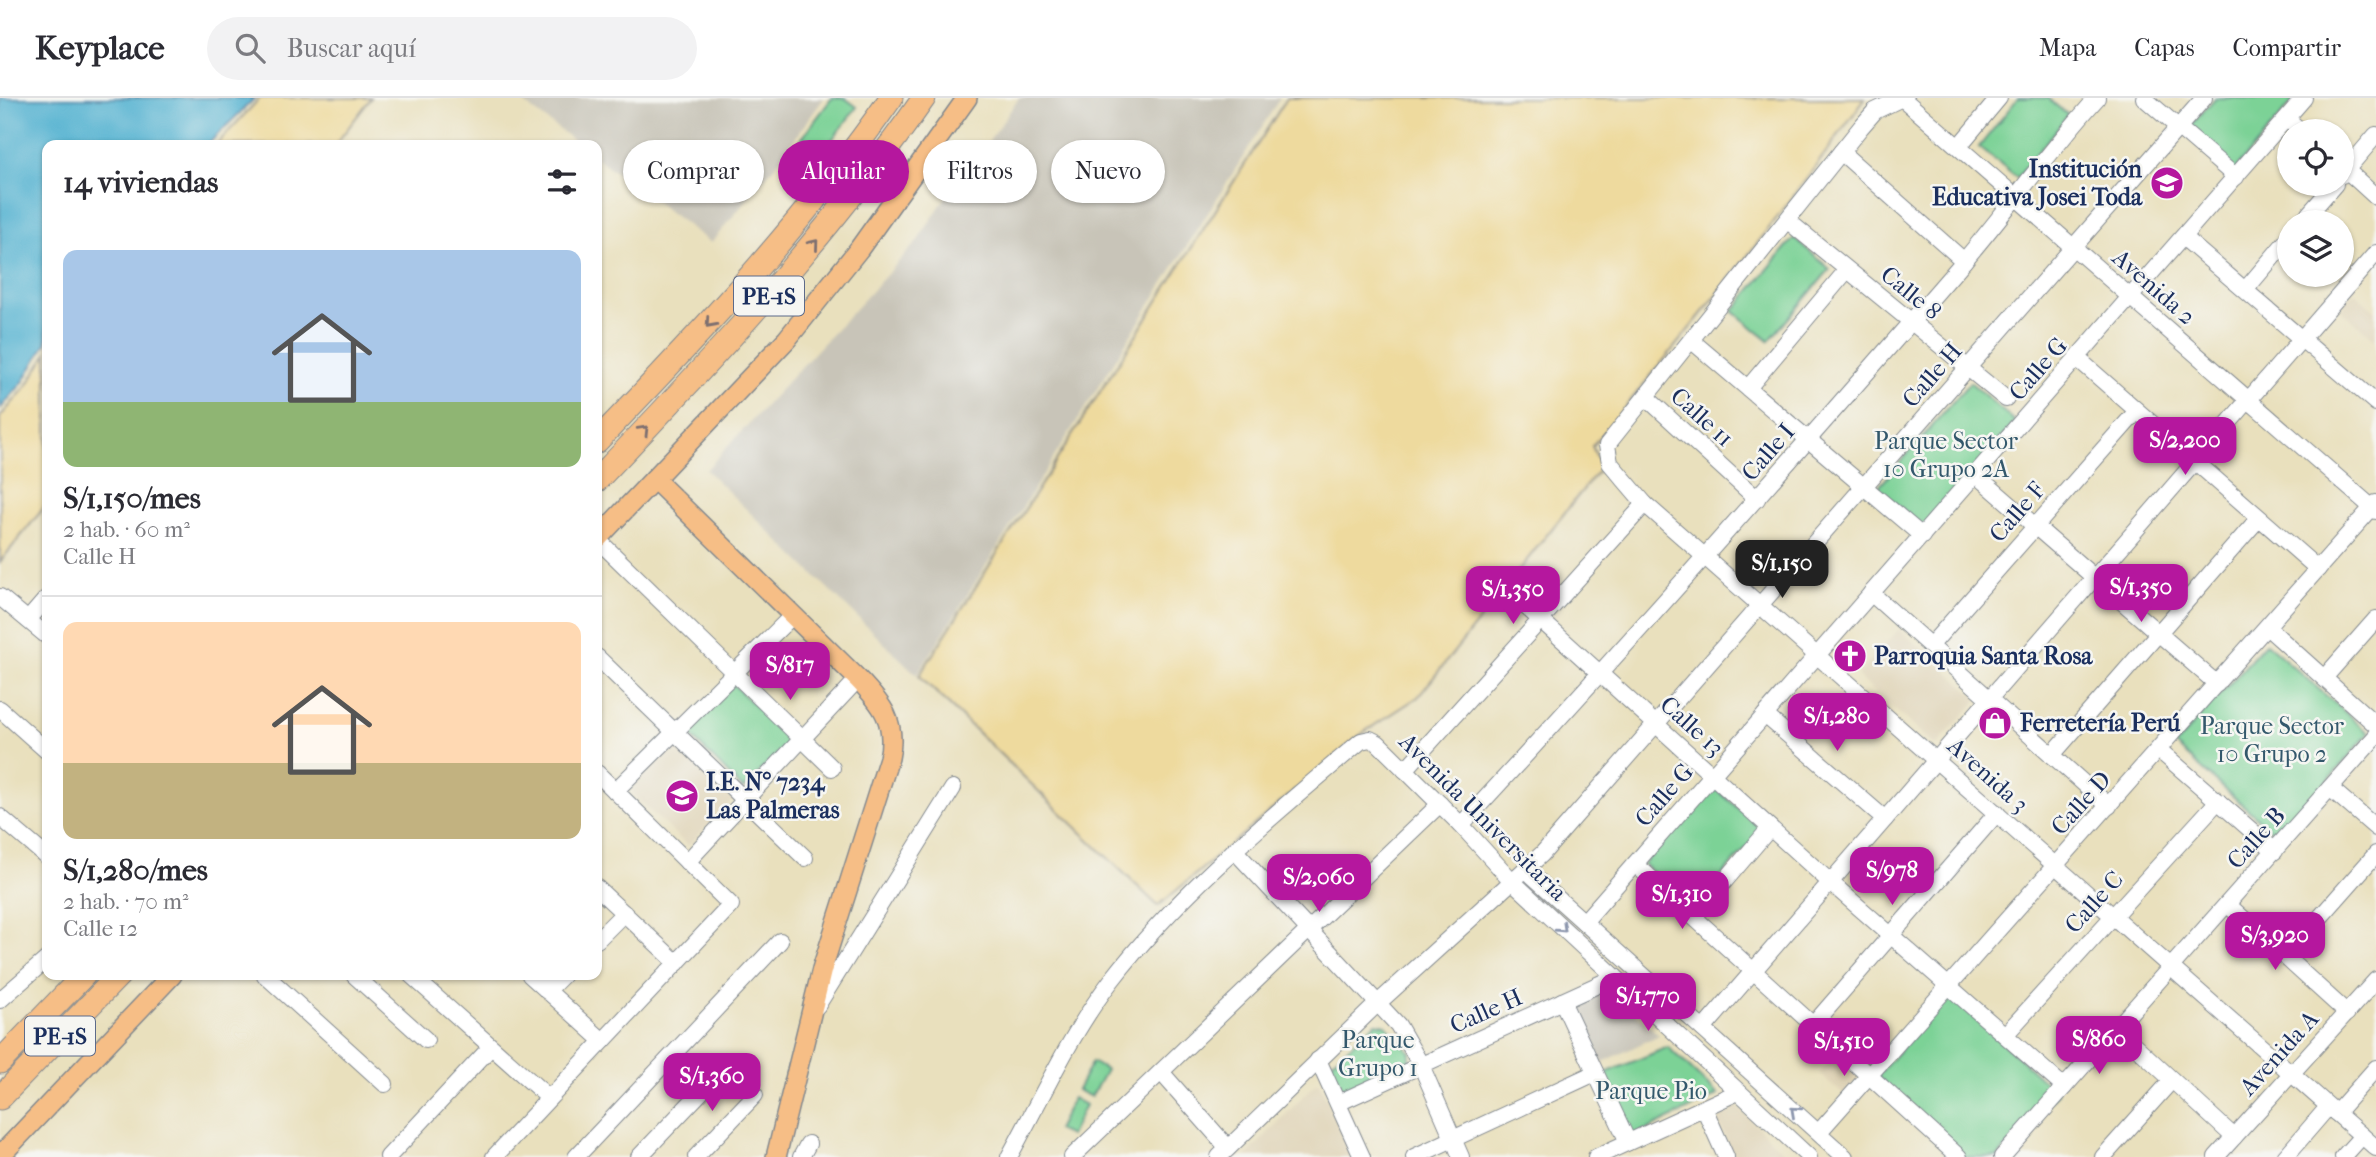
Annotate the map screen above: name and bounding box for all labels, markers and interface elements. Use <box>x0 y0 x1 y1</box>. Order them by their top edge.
search box <box>207 17 697 80</box>
text: Keyplace <box>35 29 165 68</box>
icon: search <box>231 29 269 67</box>
text: Buscar aquí <box>287 33 416 64</box>
text: Mapa <box>2039 34 2096 62</box>
text: Capas <box>2134 34 2195 62</box>
text: Compartir <box>2233 34 2341 62</box>
map controls <box>2277 119 2354 287</box>
button: locate <box>2277 119 2354 196</box>
chip: Comprar <box>623 140 764 203</box>
chip: Alquilar <box>778 140 909 203</box>
chip: Filtros <box>923 140 1037 203</box>
chip: Nuevo <box>1051 140 1165 203</box>
place label: Institución Educativa Josei Toda <box>1932 155 2143 211</box>
icon: filters <box>543 163 581 201</box>
school or university icon: Institución Educativa Josei Toda <box>2148 164 2186 202</box>
text: 14 viviendas <box>63 165 218 200</box>
button: layers <box>2277 210 2354 287</box>
one-way arrow <box>805 239 818 252</box>
street label: Avenida 2 <box>2106 243 2201 331</box>
street label: Calle 8 <box>1875 260 1947 326</box>
road number: PE-1S <box>734 276 804 316</box>
icon: home <box>259 295 385 421</box>
one-way arrow <box>706 315 718 328</box>
street label: Calle G <box>2003 332 2073 406</box>
street label: Calle H <box>1896 337 1968 413</box>
street label: Calle 11 <box>1665 382 1739 452</box>
street label: Calle I <box>1736 418 1800 486</box>
pin: S/2,200 <box>2120 418 2250 477</box>
one-way arrow <box>636 426 649 439</box>
text: S/2,200 <box>2149 426 2221 453</box>
park label: Parque Sector 10 Grupo 2A <box>1874 427 2019 483</box>
street label: Calle F <box>1983 476 2051 548</box>
text: S/1,150/mes <box>63 481 201 516</box>
text: 2 hab. · 60 m² <box>63 516 190 543</box>
pin: S/1,150 <box>1717 540 1847 600</box>
text: Calle H <box>63 543 136 570</box>
text: S/1,150 <box>1751 549 1813 576</box>
pin: S/1,350 <box>2076 564 2206 624</box>
pin: S/1,350 <box>1448 566 1578 626</box>
text: S/1,350 <box>2110 573 2172 600</box>
text: S/1,350 <box>1482 575 1544 602</box>
church icon: Parroquia Santa Rosa <box>1831 637 1869 675</box>
pin: S/817 <box>741 642 839 702</box>
place label: Parroquia Santa Rosa <box>1874 642 2093 670</box>
text: S/817 <box>766 651 814 678</box>
icon: home <box>259 667 385 793</box>
street label: Calle 13 <box>1654 690 1730 762</box>
pin: S/1,280 <box>1772 694 1902 753</box>
text: S/1,280 <box>1804 702 1870 729</box>
shop icon: Ferretería Perú <box>1976 704 2014 742</box>
place label: Ferretería Perú <box>2019 709 2181 737</box>
park label: Parque Sector 10 Grupo 2 <box>2200 712 2345 768</box>
street label: Avenida Universitaria <box>1393 727 1573 907</box>
street label: Avenida 3 <box>1941 731 2034 818</box>
street label: Calle G <box>1629 758 1699 832</box>
street label: Calle D <box>2045 766 2117 840</box>
place label: I.E. N° 7234 Las Palmeras <box>706 768 840 824</box>
school or university icon: I.E. N° 7234 Las Palmeras <box>663 777 701 815</box>
street label: Calle B <box>2221 802 2291 874</box>
pin: S/978 <box>1843 848 1941 907</box>
text: S/1,280/mes <box>63 853 208 888</box>
pin: S/2,060 <box>1254 854 1384 914</box>
text: S/978 <box>1866 856 1918 883</box>
text: S/2,060 <box>1283 863 1355 890</box>
street label: Calle C <box>2059 865 2129 939</box>
pin: S/1,310 <box>1617 872 1747 931</box>
text: S/1,310 <box>1652 880 1712 907</box>
text: 2 hab. · 70 m² <box>63 888 189 915</box>
pin: S/3,920 <box>2210 912 2340 972</box>
text: Calle 12 <box>63 915 138 942</box>
one-way arrow <box>1554 919 1567 932</box>
text: S/3,920 <box>2241 921 2309 948</box>
pin: S/1,770 <box>1583 974 1713 1033</box>
text: S/1,770 <box>1616 982 1680 1009</box>
street label: Calle H <box>1445 983 1527 1039</box>
street label: Avenida A <box>2233 1005 2325 1102</box>
road number: PE-1S <box>25 1016 95 1056</box>
pin: S/860 <box>2050 1016 2148 1076</box>
pin: S/1,510 <box>1779 1018 1909 1078</box>
text: S/860 <box>2072 1025 2126 1052</box>
park label: Parque Grupo 1 <box>1338 1026 1418 1082</box>
text: S/1,510 <box>1814 1027 1874 1054</box>
pin: S/1,360 <box>647 1054 777 1113</box>
text: S/1,360 <box>680 1062 744 1089</box>
park label: Parque Pio <box>1595 1077 1707 1105</box>
one-way arrow <box>1790 1107 1803 1119</box>

